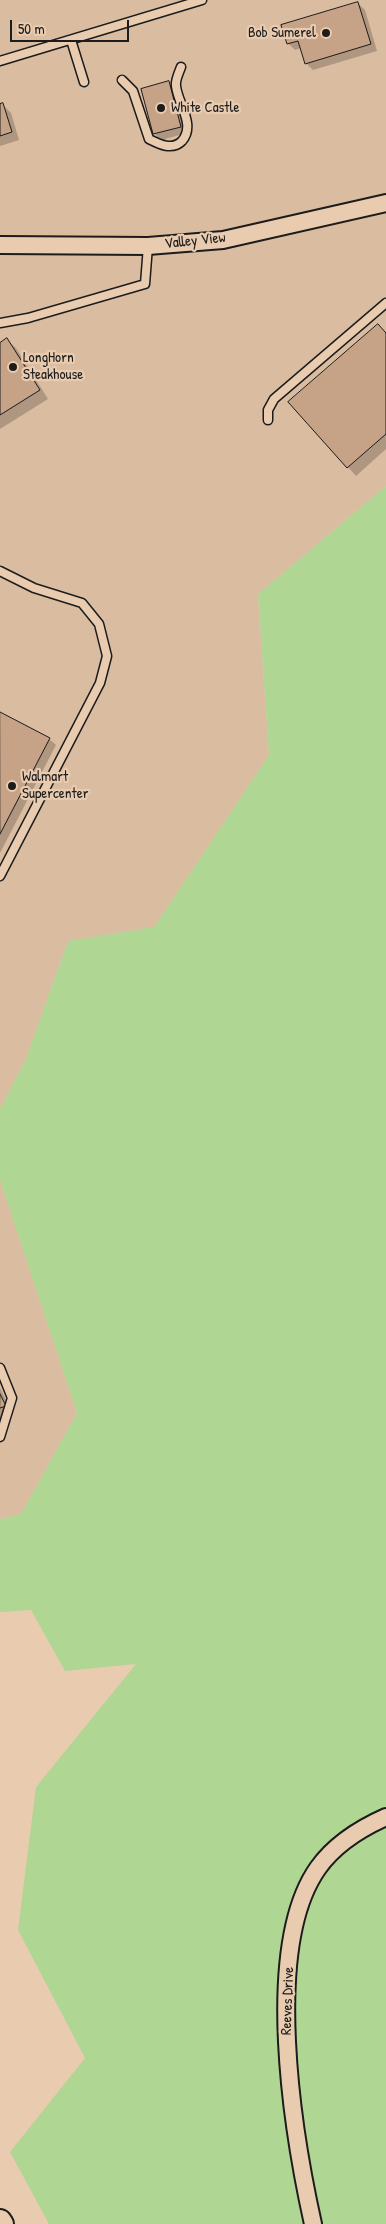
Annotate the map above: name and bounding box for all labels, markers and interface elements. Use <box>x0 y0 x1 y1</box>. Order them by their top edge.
scale bar <box>12 10 131 42</box>
text: 50 m <box>18 18 45 39</box>
place label: Bob Sumerel <box>248 24 316 42</box>
marker: Bob Sumerel <box>320 27 332 39</box>
place label: White Castle <box>171 99 239 117</box>
marker: White Castle <box>155 102 167 114</box>
street label: Valley View <box>164 229 226 253</box>
place label: LongHorn Steakhouse <box>23 349 83 384</box>
marker: LongHorn Steakhouse <box>7 361 19 373</box>
place label: Walmart Supercenter <box>22 768 89 803</box>
marker: Walmart Supercenter <box>6 780 18 792</box>
street label: Reeves Drive <box>278 1967 298 2035</box>

